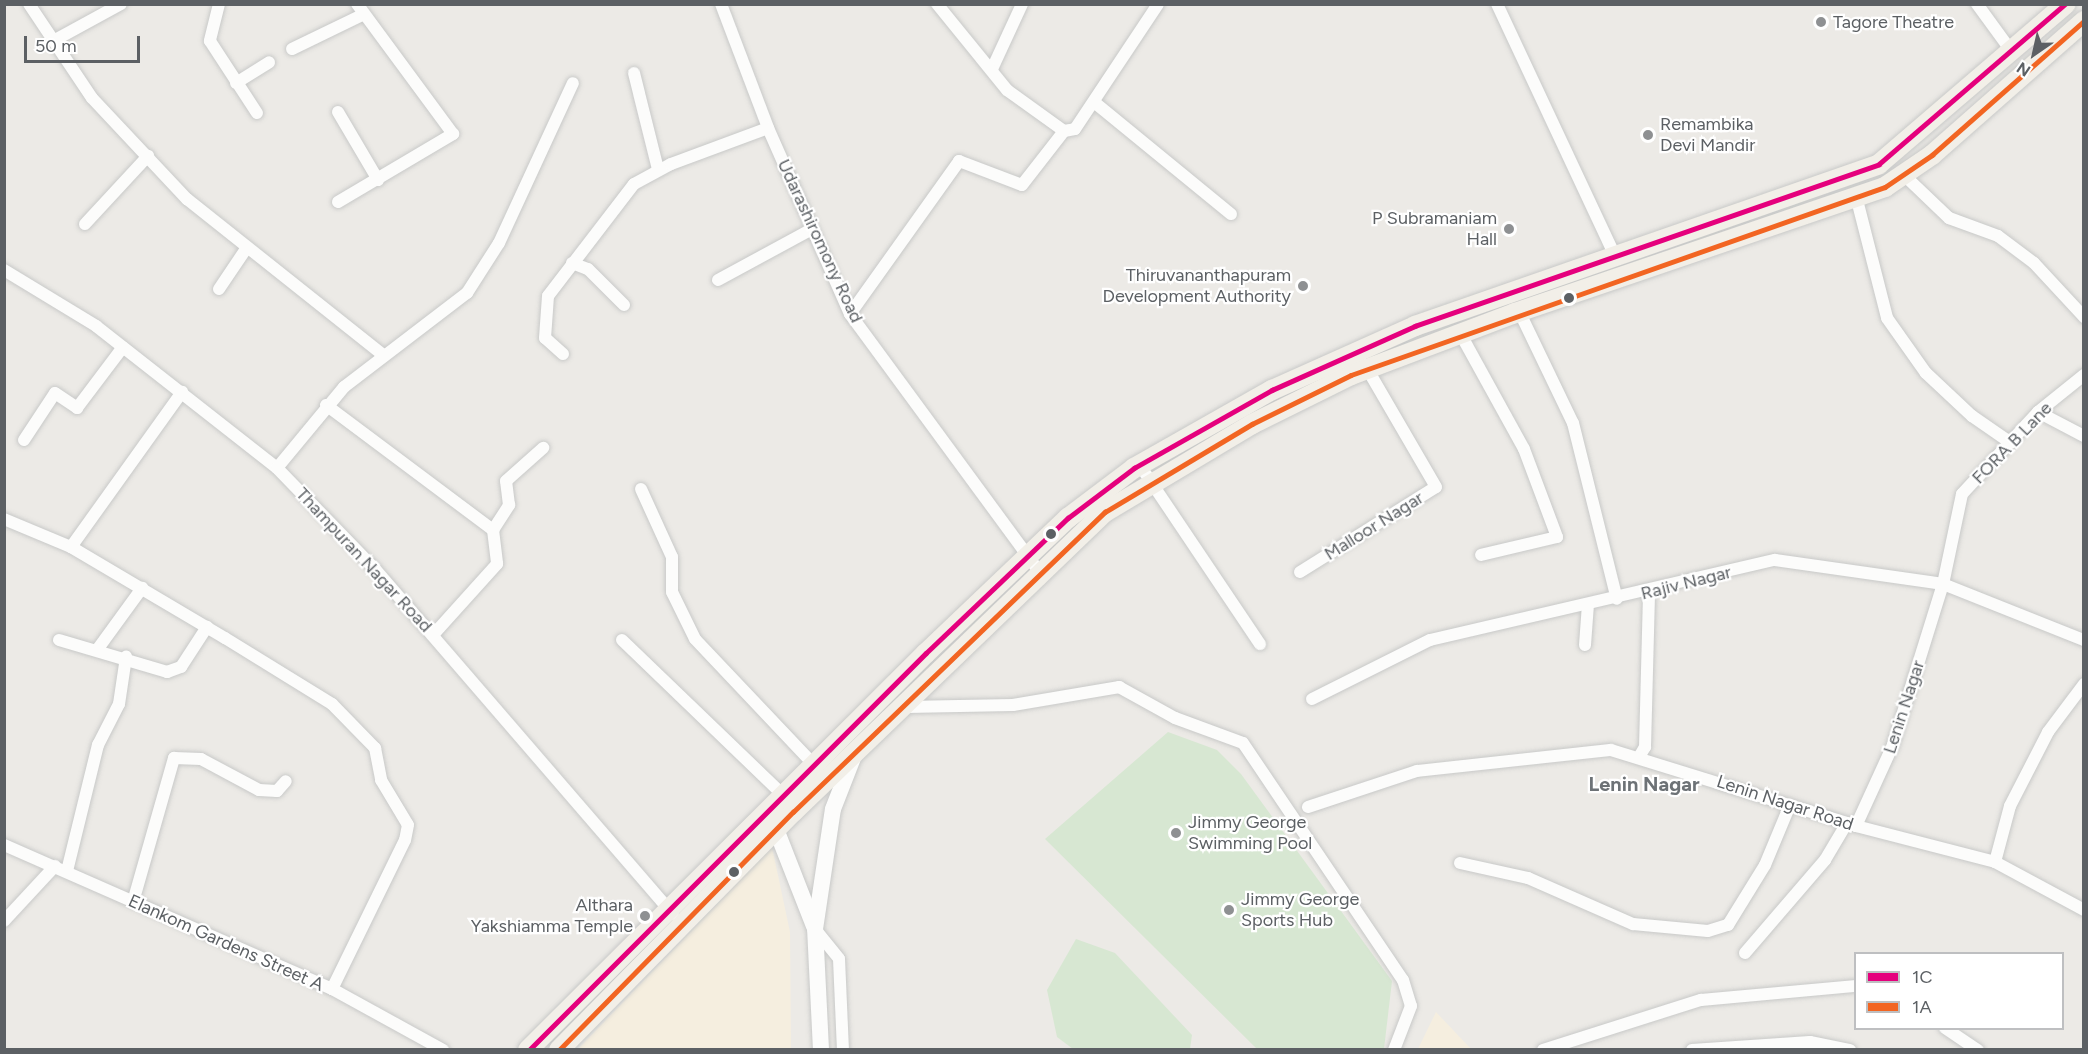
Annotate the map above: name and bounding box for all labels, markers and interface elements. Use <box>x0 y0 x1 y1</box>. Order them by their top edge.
place label: Tagore Theatre <box>1833 11 1954 33</box>
marker: Tagore Theatre <box>1814 15 1828 29</box>
scale bar <box>27 24 142 62</box>
north arrow <box>2004 24 2064 84</box>
text: 50 m <box>35 35 77 57</box>
text: N <box>2013 58 2034 81</box>
place label: Remambika Devi Mandir <box>1660 114 1755 156</box>
marker: Remambika Devi Mandir <box>1641 128 1655 142</box>
street label: Udarashiromony Road <box>773 156 867 326</box>
place label: P Subramaniam Hall <box>1372 208 1497 250</box>
marker: P Subramaniam Hall <box>1502 222 1516 236</box>
place label: Thiruvananthapuram Development Authority <box>1103 265 1291 308</box>
marker: Thiruvananthapuram Development Authority <box>1296 279 1310 293</box>
unlabelled marker <box>1563 292 1575 304</box>
street label: FORA B Lane <box>1968 398 2056 488</box>
street label: Thampuran Nagar Road <box>291 483 437 637</box>
street label: Malloor Nagar <box>1320 487 1428 565</box>
unlabelled marker <box>1045 528 1057 540</box>
street label: Rajiv Nagar <box>1639 561 1733 605</box>
street label: Lenin Nagar <box>1879 658 1929 756</box>
street label: Lenin Nagar Road <box>1714 771 1856 835</box>
district label: Lenin Nagar <box>1589 772 1699 796</box>
place label: Jimmy George Swimming Pool <box>1188 812 1312 854</box>
marker: Jimmy George Swimming Pool <box>1169 826 1183 840</box>
unlabelled marker <box>728 866 740 878</box>
place label: Jimmy George Sports Hub <box>1241 889 1359 932</box>
street label: Elankom Gardens Street A <box>125 890 327 996</box>
place label: Althara Yakshiamma Temple <box>471 895 633 938</box>
marker: Jimmy George Sports Hub <box>1222 903 1236 917</box>
marker: Althara Yakshiamma Temple <box>638 909 652 923</box>
legend <box>1854 952 2064 1030</box>
text: 1C <box>1912 966 1932 988</box>
text: 1A <box>1912 996 1932 1018</box>

